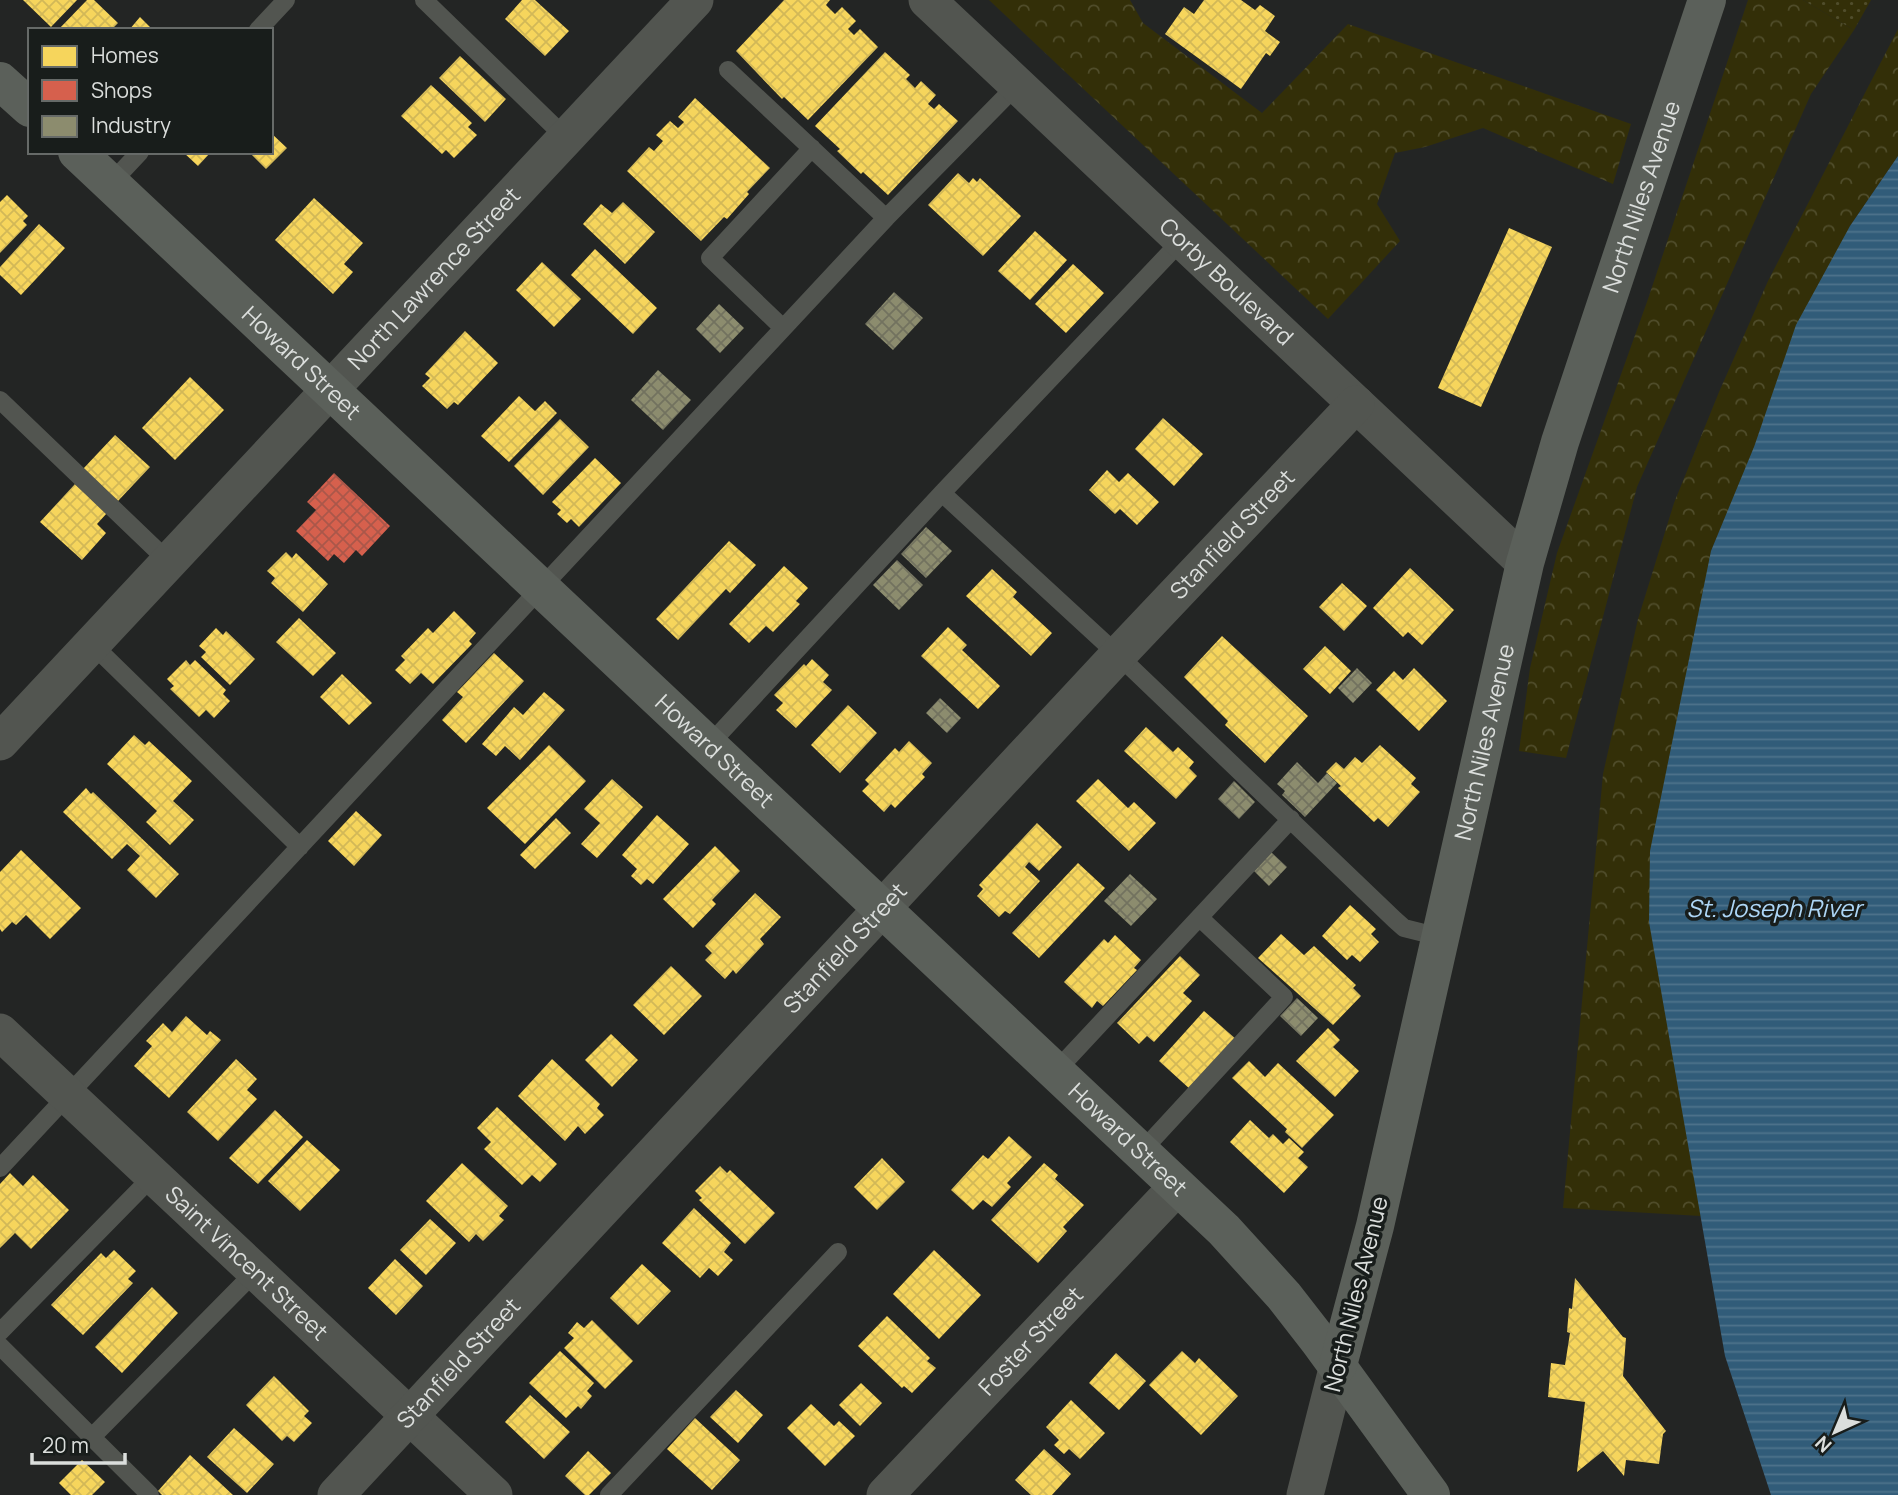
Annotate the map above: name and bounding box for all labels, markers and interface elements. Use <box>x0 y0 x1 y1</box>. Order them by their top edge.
legend <box>28 28 273 154</box>
text: Homes <box>91 41 159 69</box>
text: Shops <box>91 76 152 104</box>
street label: North Niles Avenue <box>1594 96 1687 297</box>
text: Industry <box>91 111 171 139</box>
street label: North Lawrence Street <box>340 179 527 376</box>
street label: Corby Boulevard <box>1153 210 1301 352</box>
street label: Howard Street <box>236 298 369 426</box>
street label: Stanfield Street <box>1162 461 1301 606</box>
street label: North Niles Avenue <box>1446 640 1521 843</box>
street label: Howard Street <box>649 687 782 814</box>
street label: Stanfield Street <box>775 875 913 1020</box>
water label: St. Joseph River <box>1686 891 1865 924</box>
street label: Howard Street <box>1062 1075 1195 1203</box>
street label: Saint Vincent Street <box>159 1178 336 1347</box>
street label: North Niles Avenue <box>1315 1193 1395 1395</box>
street label: Foster Street <box>971 1279 1090 1402</box>
street label: Stanfield Street <box>389 1290 527 1435</box>
north arrow <box>1800 1397 1870 1467</box>
scale bar <box>32 1422 124 1466</box>
text: N <box>1809 1430 1837 1458</box>
text: 20 m <box>42 1431 89 1459</box>

